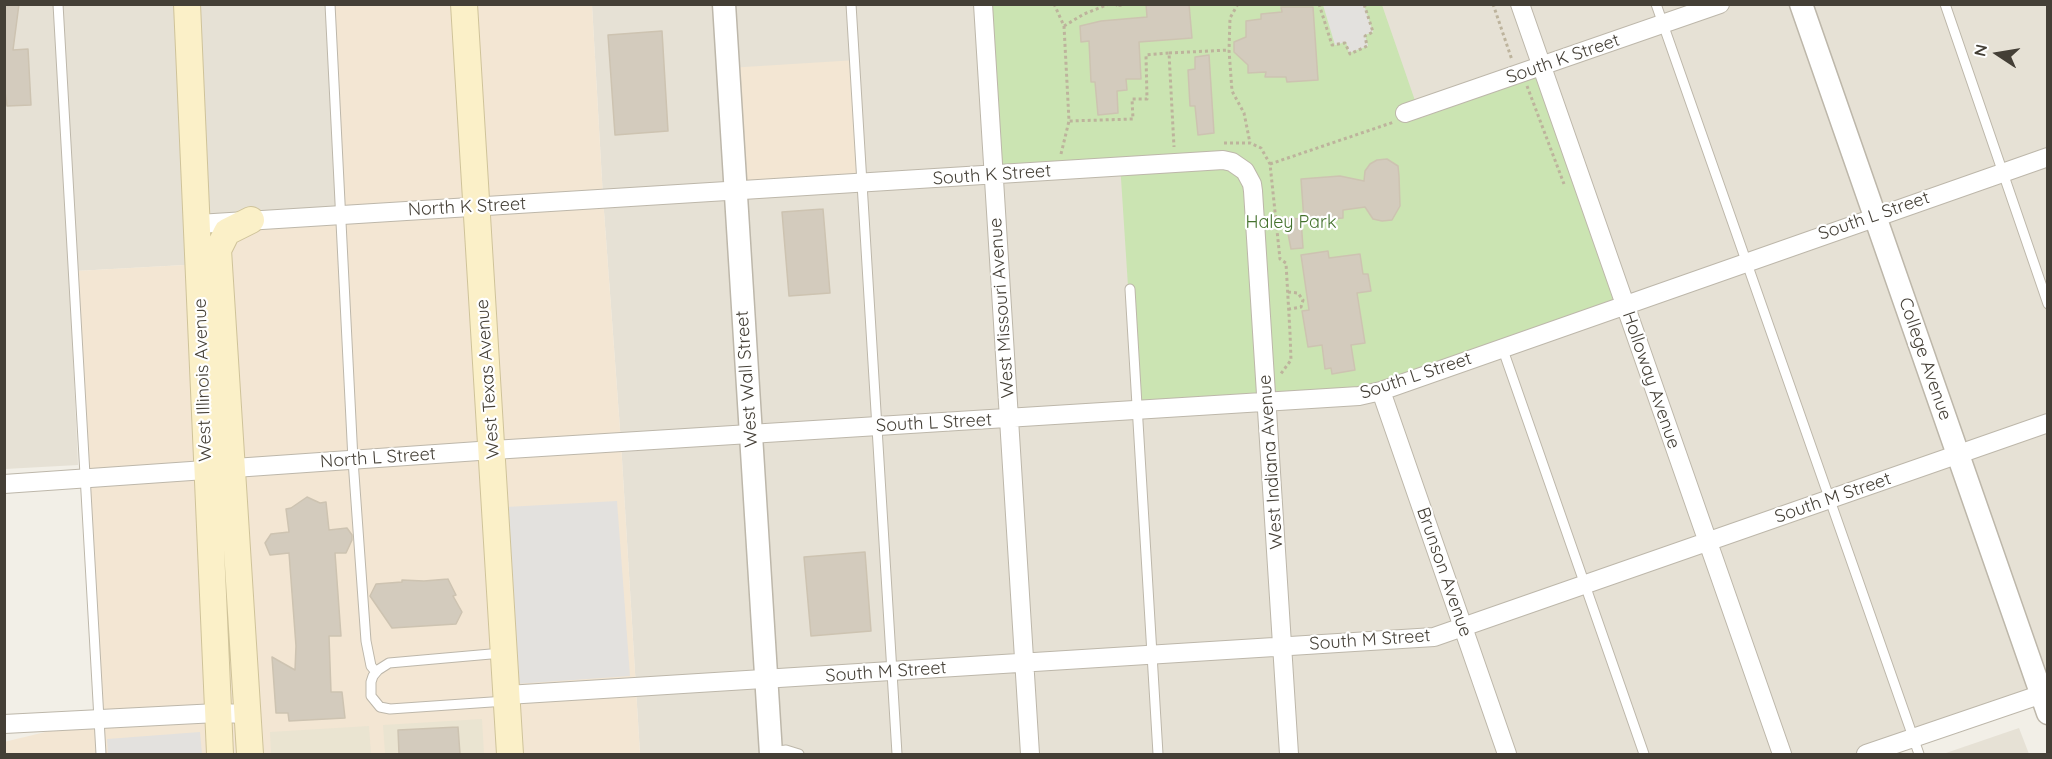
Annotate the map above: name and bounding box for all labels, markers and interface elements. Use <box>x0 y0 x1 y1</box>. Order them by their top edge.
north arrow <box>1968 24 2028 84</box>
street label: South K Street <box>1503 29 1623 89</box>
text: N <box>1969 42 1991 58</box>
street label: South K Street <box>932 160 1052 190</box>
street label: South L Street <box>1816 187 1932 245</box>
street label: North K Street <box>407 193 527 221</box>
park label: Haley Park <box>1245 212 1337 234</box>
street label: West Missouri Avenue <box>985 217 1019 399</box>
street label: College Avenue <box>1894 295 1956 423</box>
street label: West Illinois Avenue <box>189 298 217 462</box>
street label: West Texas Avenue <box>472 298 504 460</box>
street label: Holloway Avenue <box>1617 308 1685 452</box>
street label: West Wall Street <box>731 310 763 448</box>
street label: South L Street <box>1357 348 1475 404</box>
street label: West Indiana Avenue <box>1254 374 1288 550</box>
street label: South L Street <box>875 409 993 437</box>
street label: North L Street <box>319 443 437 473</box>
street label: South M Street <box>1772 468 1894 528</box>
street label: Brunson Avenue <box>1412 504 1476 640</box>
street label: South M Street <box>1309 625 1431 655</box>
street label: South M Street <box>825 657 947 687</box>

